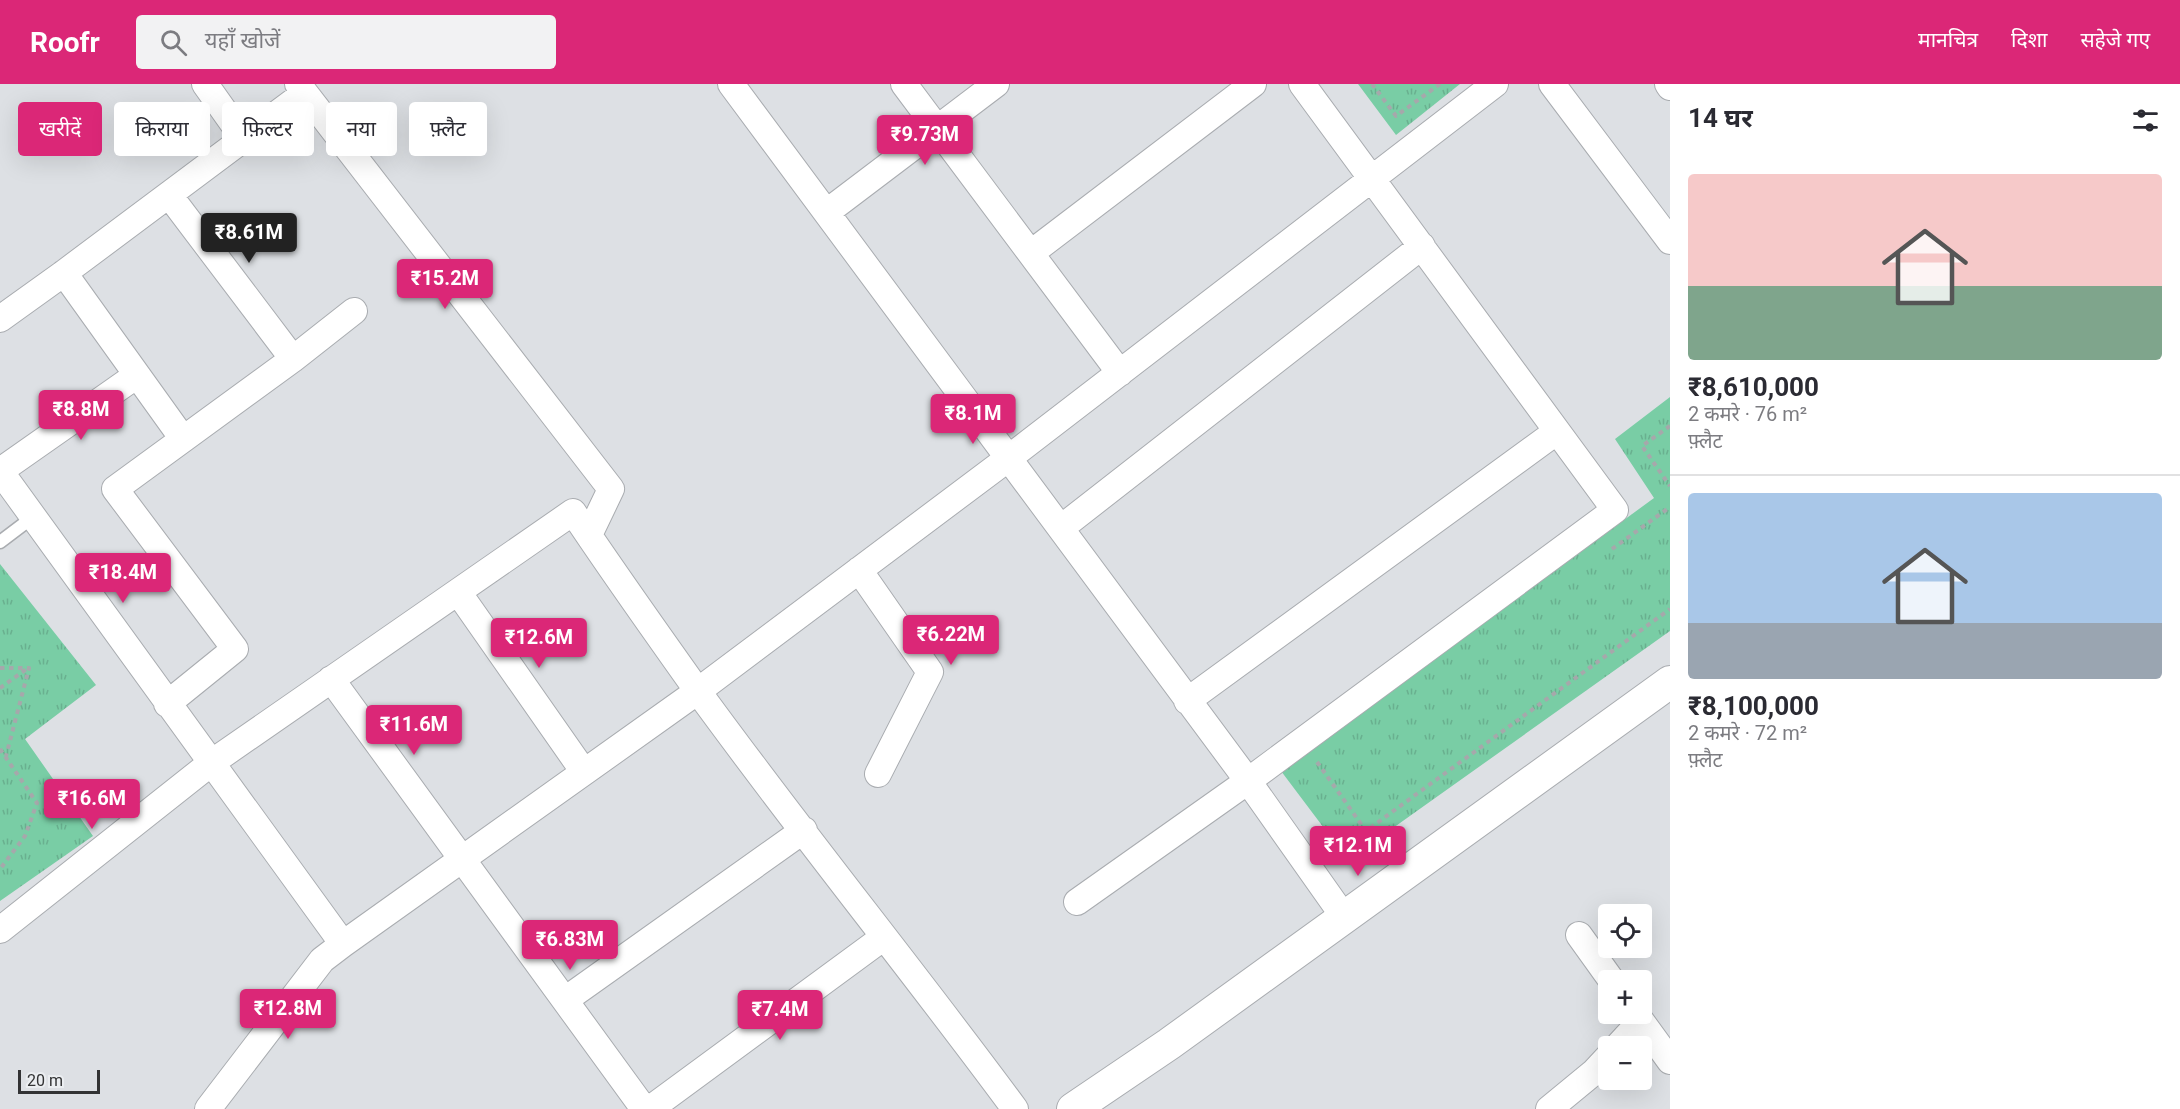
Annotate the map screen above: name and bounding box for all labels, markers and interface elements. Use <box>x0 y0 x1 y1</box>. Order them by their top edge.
search box <box>136 15 556 69</box>
text: Roofr <box>30 26 100 59</box>
icon: search <box>157 26 190 59</box>
text: यहाँ खोजें <box>205 28 280 53</box>
text: मानचित्र <box>1918 28 1978 52</box>
text: दिशा <box>2011 28 2047 52</box>
text: सहेजे गए <box>2080 28 2150 52</box>
chip: खरीदें <box>18 102 102 156</box>
chip: किराया <box>114 102 210 156</box>
chip: फ़िल्टर <box>222 102 314 156</box>
chip: नया <box>326 102 397 156</box>
chip: फ़्लैट <box>409 102 487 156</box>
text: 14 घर <box>1688 103 1753 133</box>
icon: filters <box>2129 104 2162 137</box>
pin: ₹9.73M <box>876 115 974 166</box>
text: ₹9.73M <box>891 122 959 146</box>
pin: ₹8.61M <box>200 213 298 264</box>
icon: home <box>1871 213 1979 321</box>
text: ₹8.61M <box>215 220 283 244</box>
pin: ₹15.2M <box>396 259 494 310</box>
text: ₹15.2M <box>411 266 479 290</box>
text: ₹8,610,000 <box>1688 372 1819 402</box>
pin: ₹8.8M <box>39 390 123 441</box>
pin: ₹8.1M <box>931 394 1015 445</box>
text: ₹8.8M <box>53 397 109 421</box>
text: ₹8.1M <box>945 401 1001 425</box>
text: 2 कमरे · 76 m² <box>1688 402 1807 426</box>
text: फ़्लैट <box>1688 429 1723 453</box>
icon: home <box>1871 532 1979 640</box>
pin: ₹18.4M <box>74 553 172 604</box>
text: ₹18.4M <box>89 560 157 584</box>
pin: ₹6.22M <box>902 615 1000 666</box>
pin: ₹12.6M <box>490 618 588 669</box>
text: ₹6.22M <box>917 622 985 646</box>
text: ₹12.6M <box>505 625 573 649</box>
text: ₹8,100,000 <box>1688 691 1819 721</box>
pin: ₹11.6M <box>365 705 463 756</box>
text: ₹11.6M <box>380 712 448 736</box>
text: 2 कमरे · 72 m² <box>1688 721 1807 745</box>
text: फ़्लैट <box>1688 748 1723 772</box>
pin: ₹16.6M <box>43 779 141 830</box>
text: ₹16.6M <box>58 786 126 810</box>
pin: ₹12.1M <box>1309 826 1407 877</box>
text: ₹12.1M <box>1324 833 1392 857</box>
map controls <box>1598 904 1652 1090</box>
button: locate <box>1598 904 1652 958</box>
pin: ₹6.83M <box>521 920 619 971</box>
text: ₹6.83M <box>536 927 604 951</box>
button: + <box>1598 970 1652 1024</box>
pin: ₹12.8M <box>239 989 337 1040</box>
pin: ₹7.4M <box>738 990 822 1041</box>
text: ₹12.8M <box>254 996 322 1020</box>
text: ₹7.4M <box>752 997 808 1021</box>
button: − <box>1598 1036 1652 1090</box>
scale bar <box>18 1067 100 1094</box>
text: 20 m <box>27 1071 63 1090</box>

